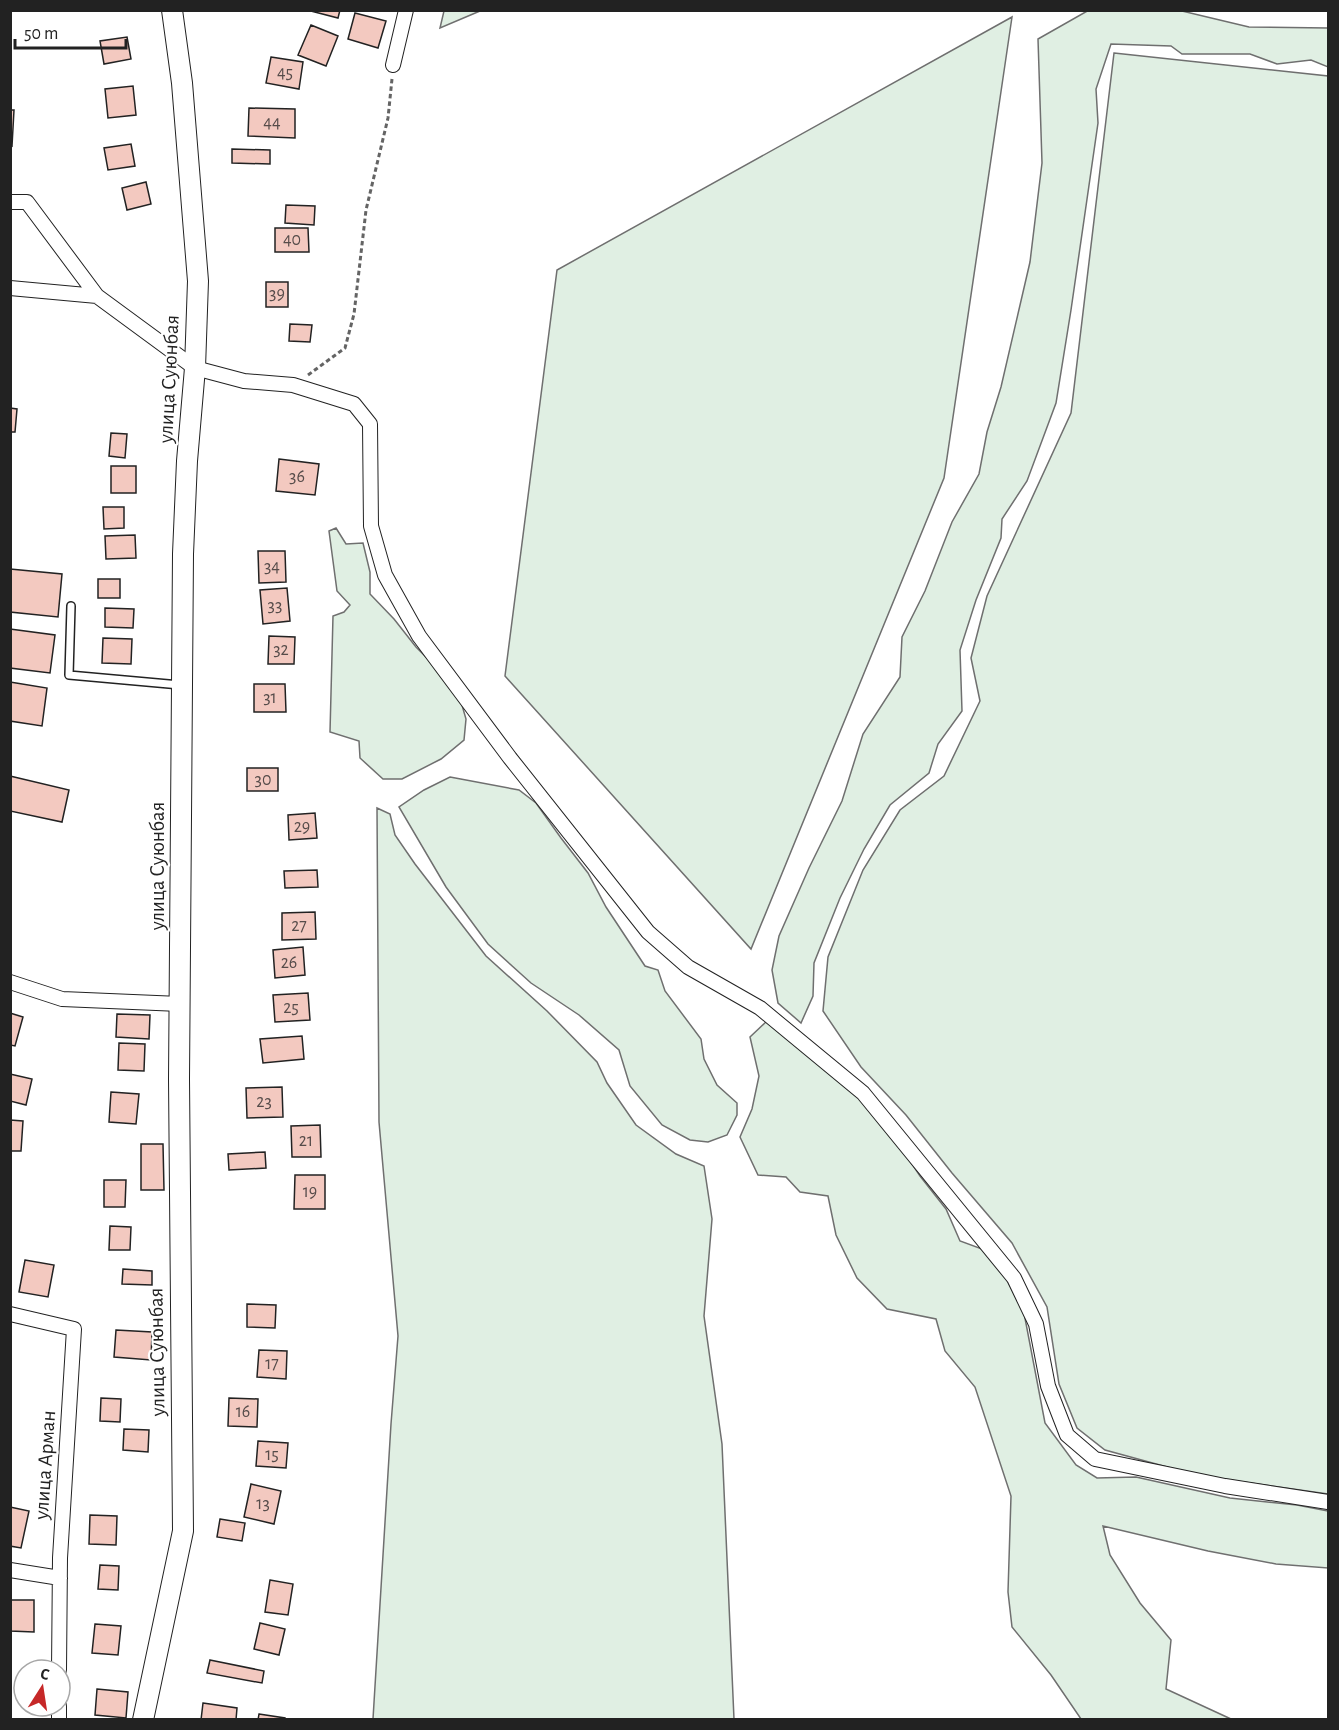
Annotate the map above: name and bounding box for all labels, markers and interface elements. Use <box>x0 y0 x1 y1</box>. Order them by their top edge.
scale bar <box>15 12 126 50</box>
text: 50 m <box>24 25 58 43</box>
house number: 45 <box>277 64 293 82</box>
house number: 44 <box>263 114 281 132</box>
house number: 40 <box>283 231 301 249</box>
house number: 39 <box>269 285 285 303</box>
street label: улица Суюнбая <box>155 314 183 445</box>
house number: 36 <box>289 468 305 486</box>
house number: 34 <box>264 558 280 576</box>
house number: 33 <box>268 597 282 615</box>
house number: 32 <box>273 641 289 659</box>
house number: 31 <box>263 689 277 707</box>
house number: 30 <box>255 771 271 789</box>
street label: улица Суюнбая <box>147 802 168 931</box>
house number: 29 <box>294 818 310 836</box>
house number: 27 <box>291 917 307 935</box>
house number: 26 <box>281 954 297 972</box>
house number: 25 <box>283 999 299 1017</box>
house number: 23 <box>256 1093 272 1111</box>
house number: 21 <box>299 1132 313 1150</box>
house number: 19 <box>303 1183 317 1201</box>
street label: улица Суюнбая <box>145 1288 169 1417</box>
house number: 17 <box>265 1355 279 1373</box>
house number: 16 <box>236 1403 250 1421</box>
street label: улица Арман <box>31 1410 59 1521</box>
house number: 15 <box>265 1446 279 1464</box>
house number: 13 <box>256 1495 270 1513</box>
north arrow <box>12 1658 72 1718</box>
text: С <box>39 1666 51 1683</box>

